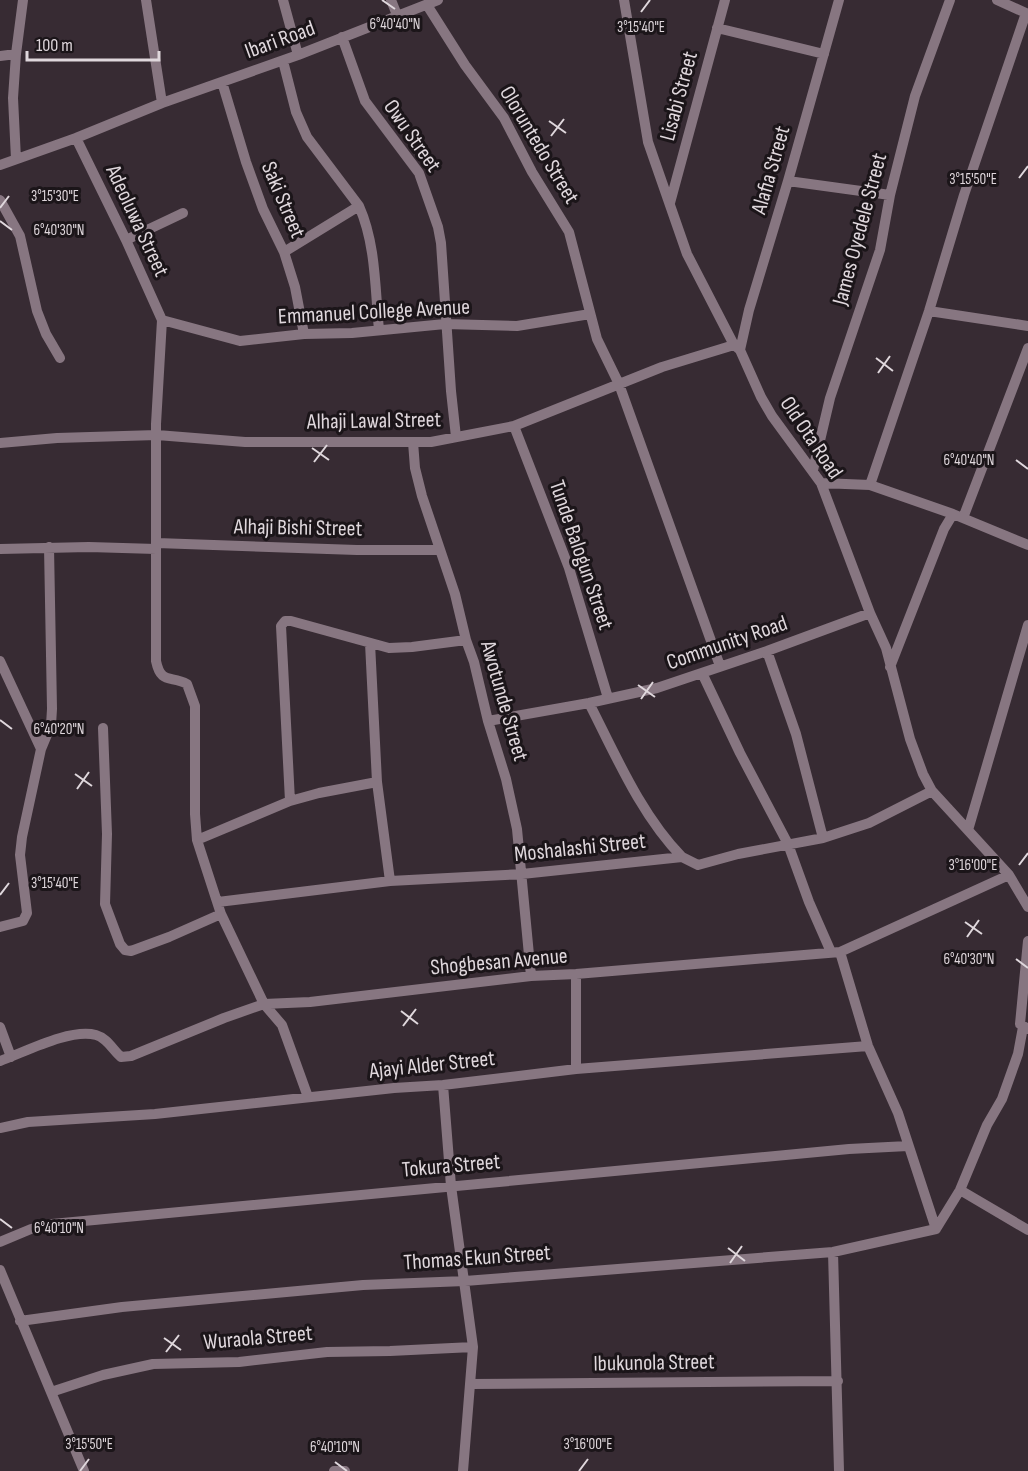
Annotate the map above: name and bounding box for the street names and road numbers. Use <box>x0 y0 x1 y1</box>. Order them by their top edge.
street label: Ibari Road <box>241 15 319 65</box>
street label: Lisabi Street <box>654 48 704 144</box>
street label: Oloruntedo Street <box>493 81 585 209</box>
street label: Owu Street <box>377 95 447 178</box>
street label: Alafia Street <box>745 123 796 218</box>
street label: James Oyedele Street <box>826 150 893 309</box>
street label: Saki Street <box>255 158 311 242</box>
street label: Adeoluwa Street <box>99 160 175 281</box>
street label: Emmanuel College Avenue <box>277 293 471 331</box>
street label: Old Ota Road <box>774 392 848 484</box>
street label: Alhaji Lawal Street <box>306 406 442 436</box>
street label: Tunde Balogun Street <box>543 477 619 634</box>
street label: Alhaji Bishi Street <box>233 513 363 543</box>
street label: Community Road <box>663 610 791 676</box>
street label: Awotunde Street <box>474 637 534 764</box>
street label: Moshalashi Street <box>513 828 647 868</box>
street label: Shogbesan Avenue <box>429 943 569 981</box>
street label: Ajayi Alder Street <box>367 1045 496 1085</box>
street label: Tokura Street <box>401 1148 502 1184</box>
street label: Thomas Ekun Street <box>403 1239 552 1277</box>
street label: Wuraola Street <box>202 1320 314 1356</box>
street label: Ibukunola Street <box>593 1348 715 1378</box>

